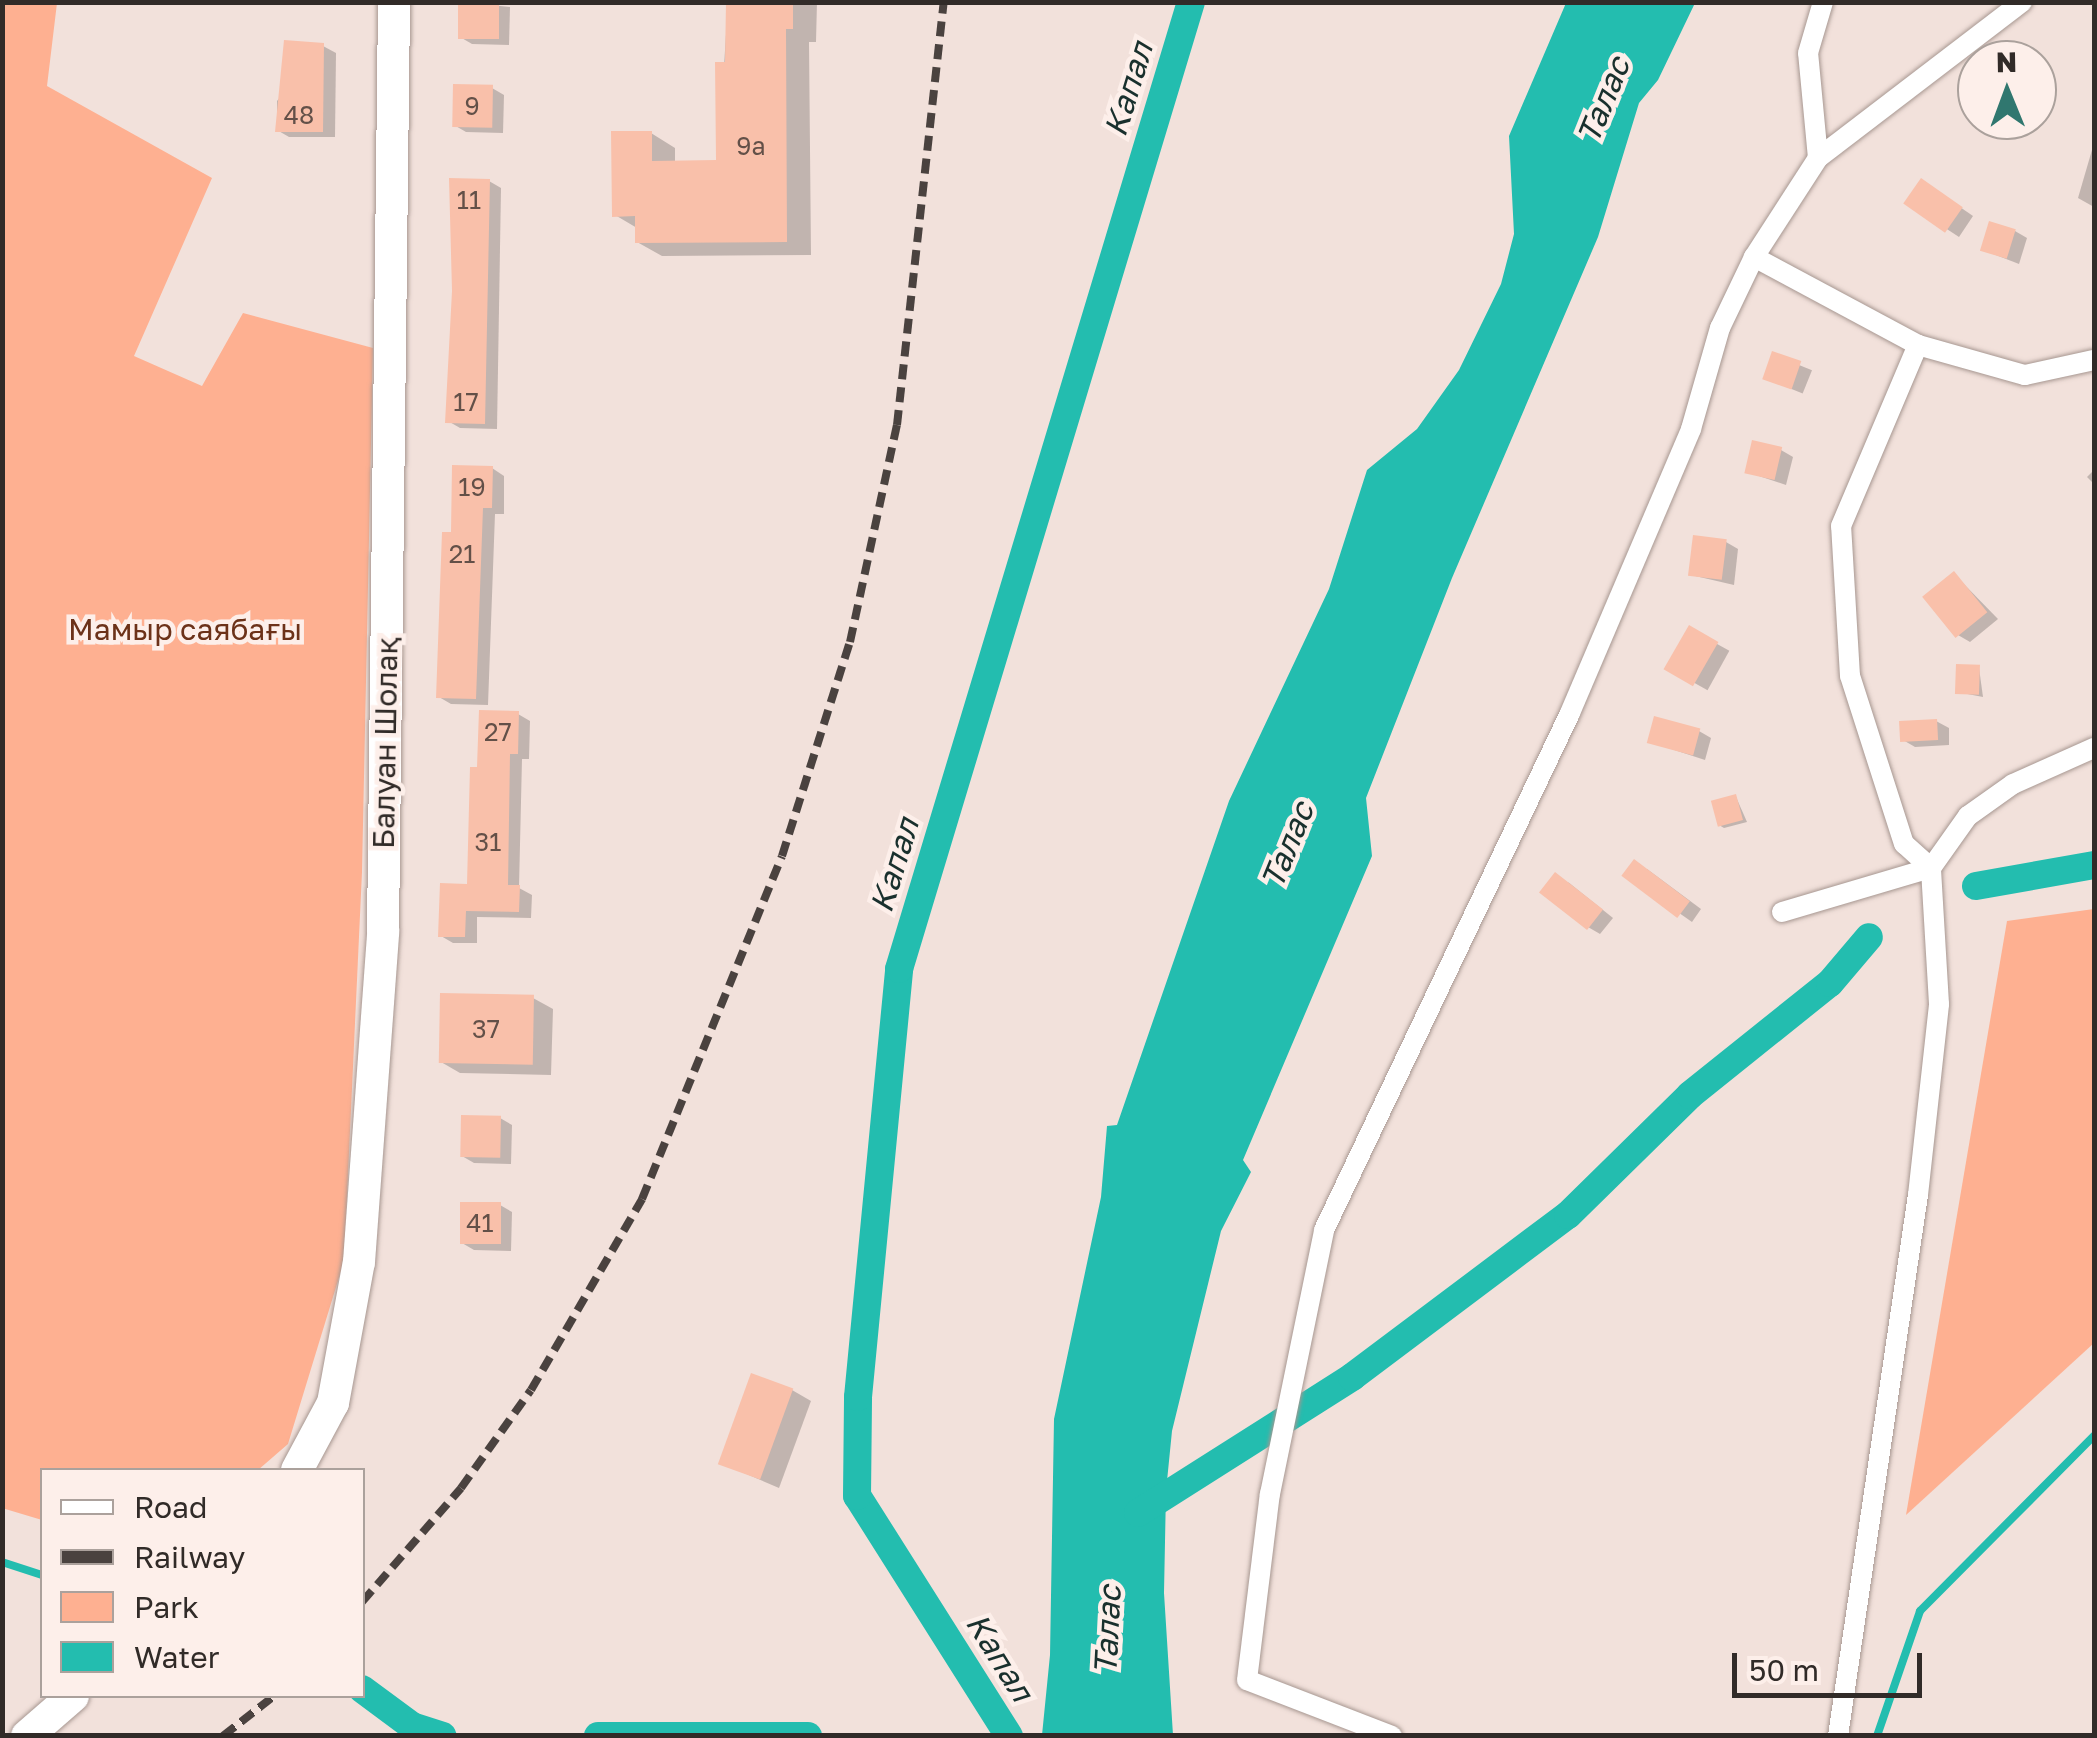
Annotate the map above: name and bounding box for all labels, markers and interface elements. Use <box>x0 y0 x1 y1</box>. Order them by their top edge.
water label: Капал <box>1096 37 1160 141</box>
north arrow <box>1957 40 2057 140</box>
text: N <box>1996 45 2017 78</box>
water label: Талас <box>1568 51 1638 149</box>
house number: 9 <box>464 91 480 121</box>
house number: 48 <box>284 100 314 130</box>
house number: 9а <box>736 131 766 161</box>
house number: 11 <box>457 185 481 215</box>
house number: 17 <box>453 387 479 417</box>
house number: 19 <box>458 472 486 502</box>
house number: 21 <box>449 539 475 569</box>
park label: Мамыр саябағы <box>68 611 302 647</box>
street label: Балуан Шолақ <box>365 637 405 849</box>
house number: 27 <box>484 717 512 747</box>
water label: Талас <box>1252 796 1322 894</box>
water label: Капал <box>862 813 926 917</box>
house number: 31 <box>475 827 501 857</box>
house number: 37 <box>472 1014 500 1044</box>
house number: 41 <box>466 1208 494 1238</box>
legend <box>40 1468 365 1698</box>
text: Road <box>134 1489 208 1525</box>
text: Railway <box>134 1539 245 1575</box>
water label: Талас <box>1085 1584 1129 1676</box>
text: Park <box>134 1589 199 1625</box>
water label: Капал <box>958 1606 1042 1708</box>
scale bar <box>1737 1633 1927 1695</box>
text: Water <box>134 1639 219 1675</box>
text: 50 m <box>1749 1652 1819 1688</box>

